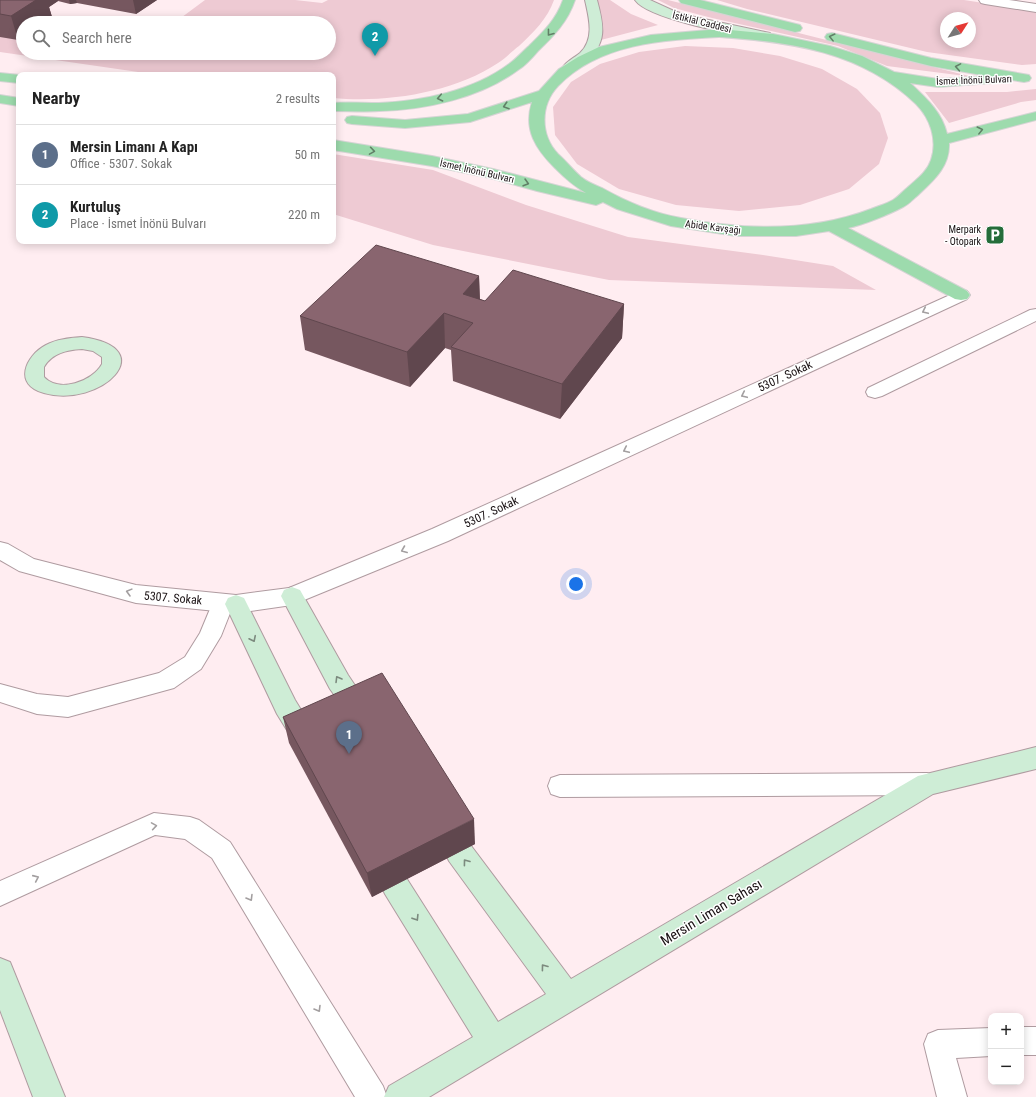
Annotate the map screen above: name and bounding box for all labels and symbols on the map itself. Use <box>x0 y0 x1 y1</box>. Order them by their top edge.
street label: İstiklal Caddesi <box>671 8 733 35</box>
north arrow <box>940 12 976 48</box>
pin: 2 <box>362 23 388 56</box>
one-way arrow <box>547 29 554 36</box>
one-way arrow <box>828 33 835 42</box>
one-way arrow <box>955 63 961 72</box>
street label: İsmet İnönü Bulvarı <box>936 72 1012 87</box>
one-way arrow <box>437 93 443 102</box>
one-way arrow <box>502 101 509 110</box>
one-way arrow <box>976 126 983 135</box>
one-way arrow <box>368 146 375 155</box>
street label: İsmet İnönü Bulvarı <box>439 156 515 185</box>
one-way arrow <box>522 178 529 187</box>
street label: Abide Kavşağı <box>685 218 741 236</box>
place label: Merpark - Otopark <box>945 224 981 247</box>
parking icon: Merpark - Otopark <box>984 224 1006 246</box>
one-way arrow <box>922 307 929 315</box>
street label: 5307. Sokak <box>756 357 815 395</box>
one-way arrow <box>740 390 748 398</box>
one-way arrow <box>622 445 630 453</box>
street label: 5307. Sokak <box>462 493 521 531</box>
one-way arrow <box>401 545 408 553</box>
your location <box>566 574 586 594</box>
street label: 5307. Sokak <box>143 588 203 608</box>
one-way arrow <box>125 589 132 597</box>
one-way arrow <box>248 635 256 642</box>
one-way arrow <box>335 676 342 683</box>
pin: 1 <box>336 721 362 754</box>
one-way arrow <box>151 822 158 831</box>
one-way arrow <box>464 860 471 867</box>
one-way arrow <box>31 875 39 883</box>
street label: Mersin Liman Sahası <box>657 875 765 949</box>
one-way arrow <box>245 894 252 901</box>
one-way arrow <box>411 914 418 921</box>
one-way arrow <box>541 964 548 971</box>
one-way arrow <box>313 1005 320 1012</box>

